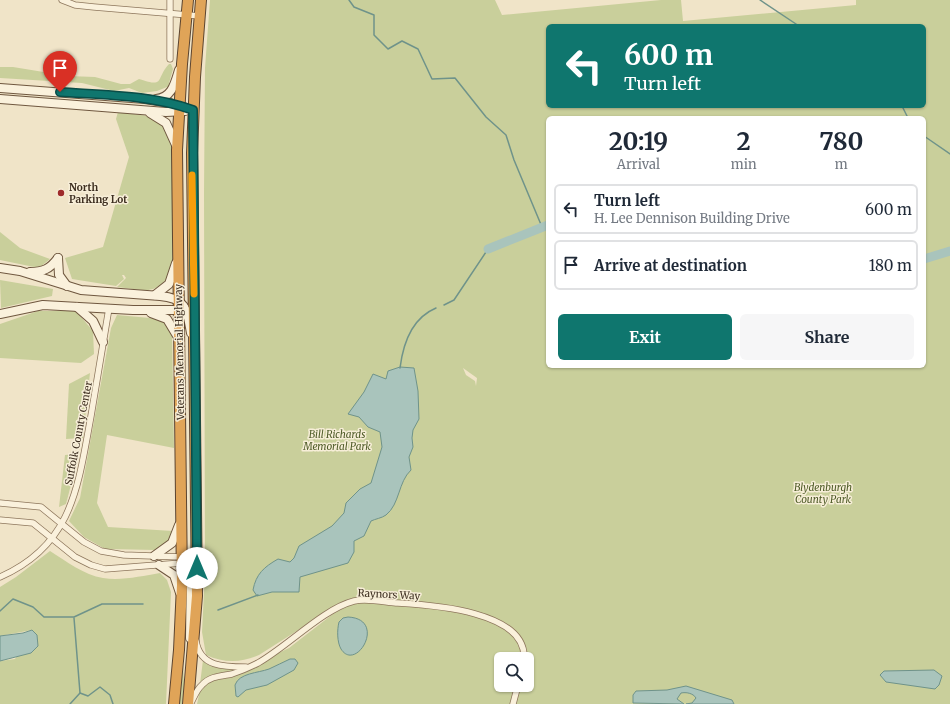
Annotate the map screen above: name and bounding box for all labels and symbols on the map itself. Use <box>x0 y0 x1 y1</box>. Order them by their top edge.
pin <box>43 51 77 92</box>
place label: North Parking Lot <box>69 181 127 206</box>
marker: North Parking Lot <box>56 188 66 198</box>
street label: Veterans Memorial Highway <box>172 284 187 421</box>
street label: Suffolk County Center <box>62 379 95 486</box>
park label: Bill Richards Memorial Park <box>302 428 371 453</box>
park label: Blydenburgh County Park <box>794 481 852 506</box>
position arrow <box>176 547 218 589</box>
street label: Raynors Way <box>357 586 421 603</box>

